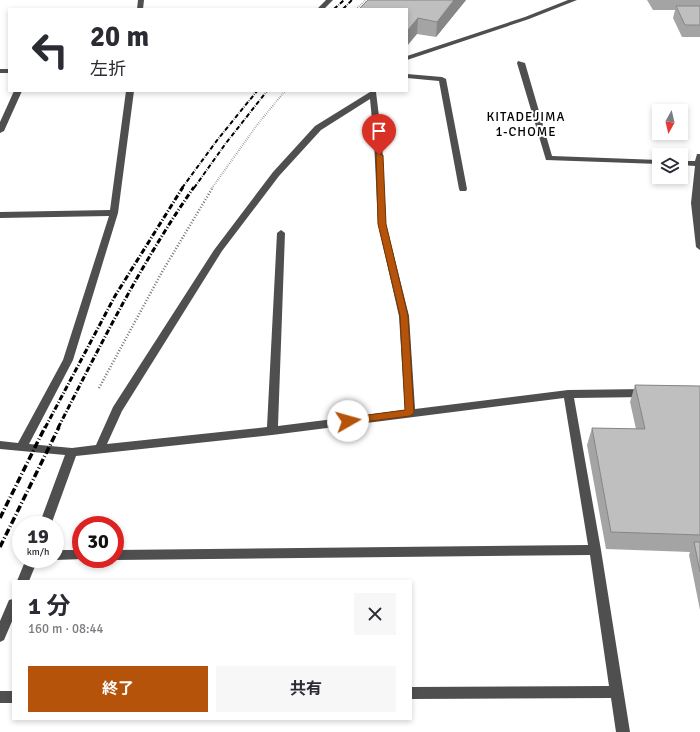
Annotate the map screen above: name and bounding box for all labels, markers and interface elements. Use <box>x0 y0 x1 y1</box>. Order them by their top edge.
text: 20 m <box>90 20 149 54</box>
icon: left <box>24 24 76 76</box>
text: 左折 <box>90 58 126 80</box>
north arrow <box>652 104 688 140</box>
map controls <box>652 104 688 184</box>
district label: KITADEJIMA 1-CHOME <box>487 109 565 140</box>
pin <box>362 114 396 155</box>
icon: arrive <box>368 120 390 142</box>
button: layers <box>652 148 688 184</box>
position arrow <box>327 400 369 442</box>
speed limit sign: 30 <box>72 516 124 568</box>
text: 19 <box>27 524 49 549</box>
text: km/h <box>27 546 49 558</box>
text: 1 分 <box>28 591 70 621</box>
button: close <box>354 593 396 635</box>
text: 160 m · 08:44 <box>28 621 104 637</box>
button: 終了 <box>28 666 208 712</box>
button: 共有 <box>216 666 396 712</box>

